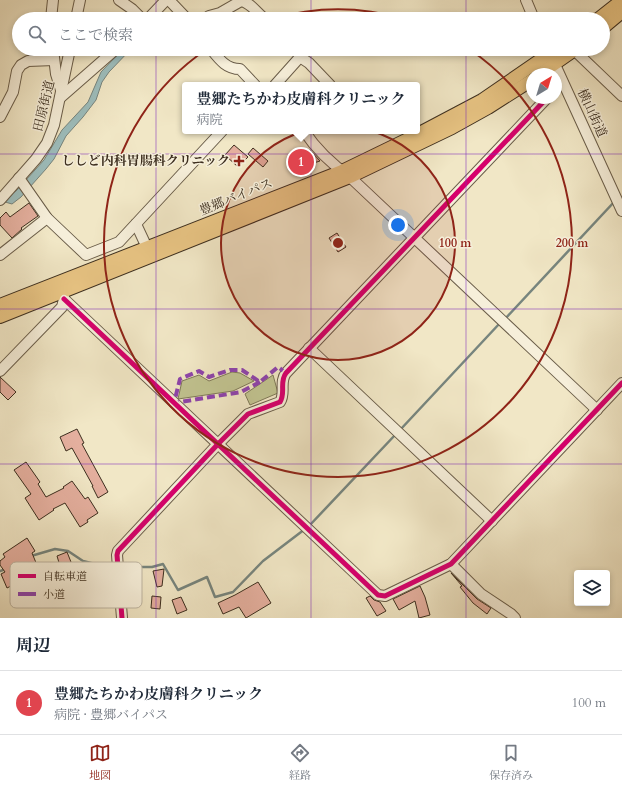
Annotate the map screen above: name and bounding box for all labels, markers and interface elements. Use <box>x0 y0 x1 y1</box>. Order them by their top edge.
search box <box>12 12 610 56</box>
icon: search <box>26 23 48 45</box>
text: ここで検索 <box>58 25 133 45</box>
north arrow <box>526 68 562 104</box>
street label: 田原街道 <box>29 79 59 133</box>
popup <box>182 82 420 134</box>
street label: 横山街道 <box>573 86 611 140</box>
text: 豊郷たちかわ皮膚科クリニック <box>196 89 406 109</box>
text: 病院 <box>196 111 222 129</box>
pin: 1 <box>288 147 314 177</box>
place label: ししど内科胃腸科クリニック <box>62 152 230 170</box>
marker: ししど内科胃腸科クリニック <box>233 155 245 167</box>
street label: 豊郷バイパス <box>197 174 275 220</box>
your location <box>388 215 408 235</box>
text: 100 m <box>439 235 472 251</box>
text: 200 m <box>556 235 589 251</box>
centre of rings <box>331 236 345 250</box>
legend <box>10 562 142 608</box>
text: 自転車道 <box>43 569 87 584</box>
map controls <box>574 570 610 606</box>
button: layers <box>574 570 610 606</box>
text: 小道 <box>43 587 65 602</box>
text: 周辺 <box>16 634 50 657</box>
text: 豊郷たちかわ皮膚科クリニック <box>54 684 263 704</box>
text: 1 <box>26 694 32 712</box>
text: 100 m <box>572 694 606 712</box>
text: 病院 · 豊郷バイパス <box>54 706 168 724</box>
tab: 地図 <box>89 742 111 783</box>
tab: 経路 <box>289 742 311 783</box>
tab: 保存済み <box>489 742 533 783</box>

